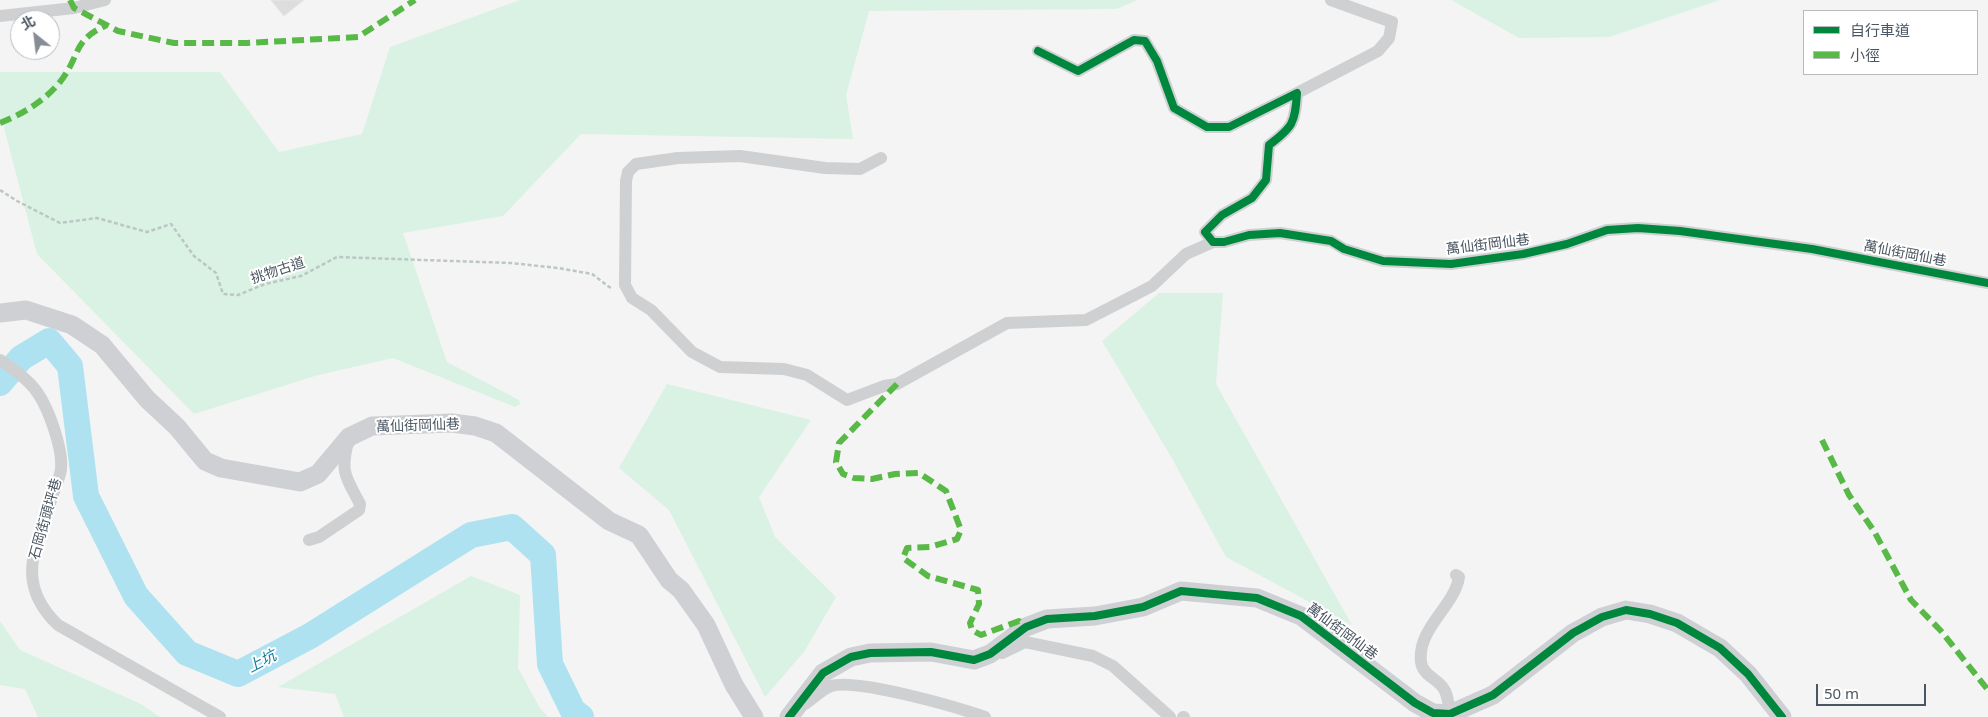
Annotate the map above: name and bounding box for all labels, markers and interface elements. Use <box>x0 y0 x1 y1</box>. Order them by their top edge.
north arrow <box>10 10 60 60</box>
legend <box>1803 10 1978 75</box>
text: 北 <box>17 11 39 34</box>
text: 自行車道 <box>1850 20 1910 40</box>
text: 小徑 <box>1850 45 1880 65</box>
street label: 萬仙街岡仙巷 <box>1445 232 1531 258</box>
street label: 萬仙街岡仙巷 <box>1862 238 1948 270</box>
street label: 挑物古道 <box>249 254 307 288</box>
street label: 萬仙街岡仙巷 <box>376 416 460 436</box>
street label: 石岡街頭坪巷 <box>26 476 66 562</box>
street label: 萬仙街岡仙巷 <box>1303 600 1381 664</box>
water label: 上坑 <box>245 647 279 677</box>
scale bar <box>1818 674 1928 706</box>
text: 50 m <box>1824 683 1859 703</box>

